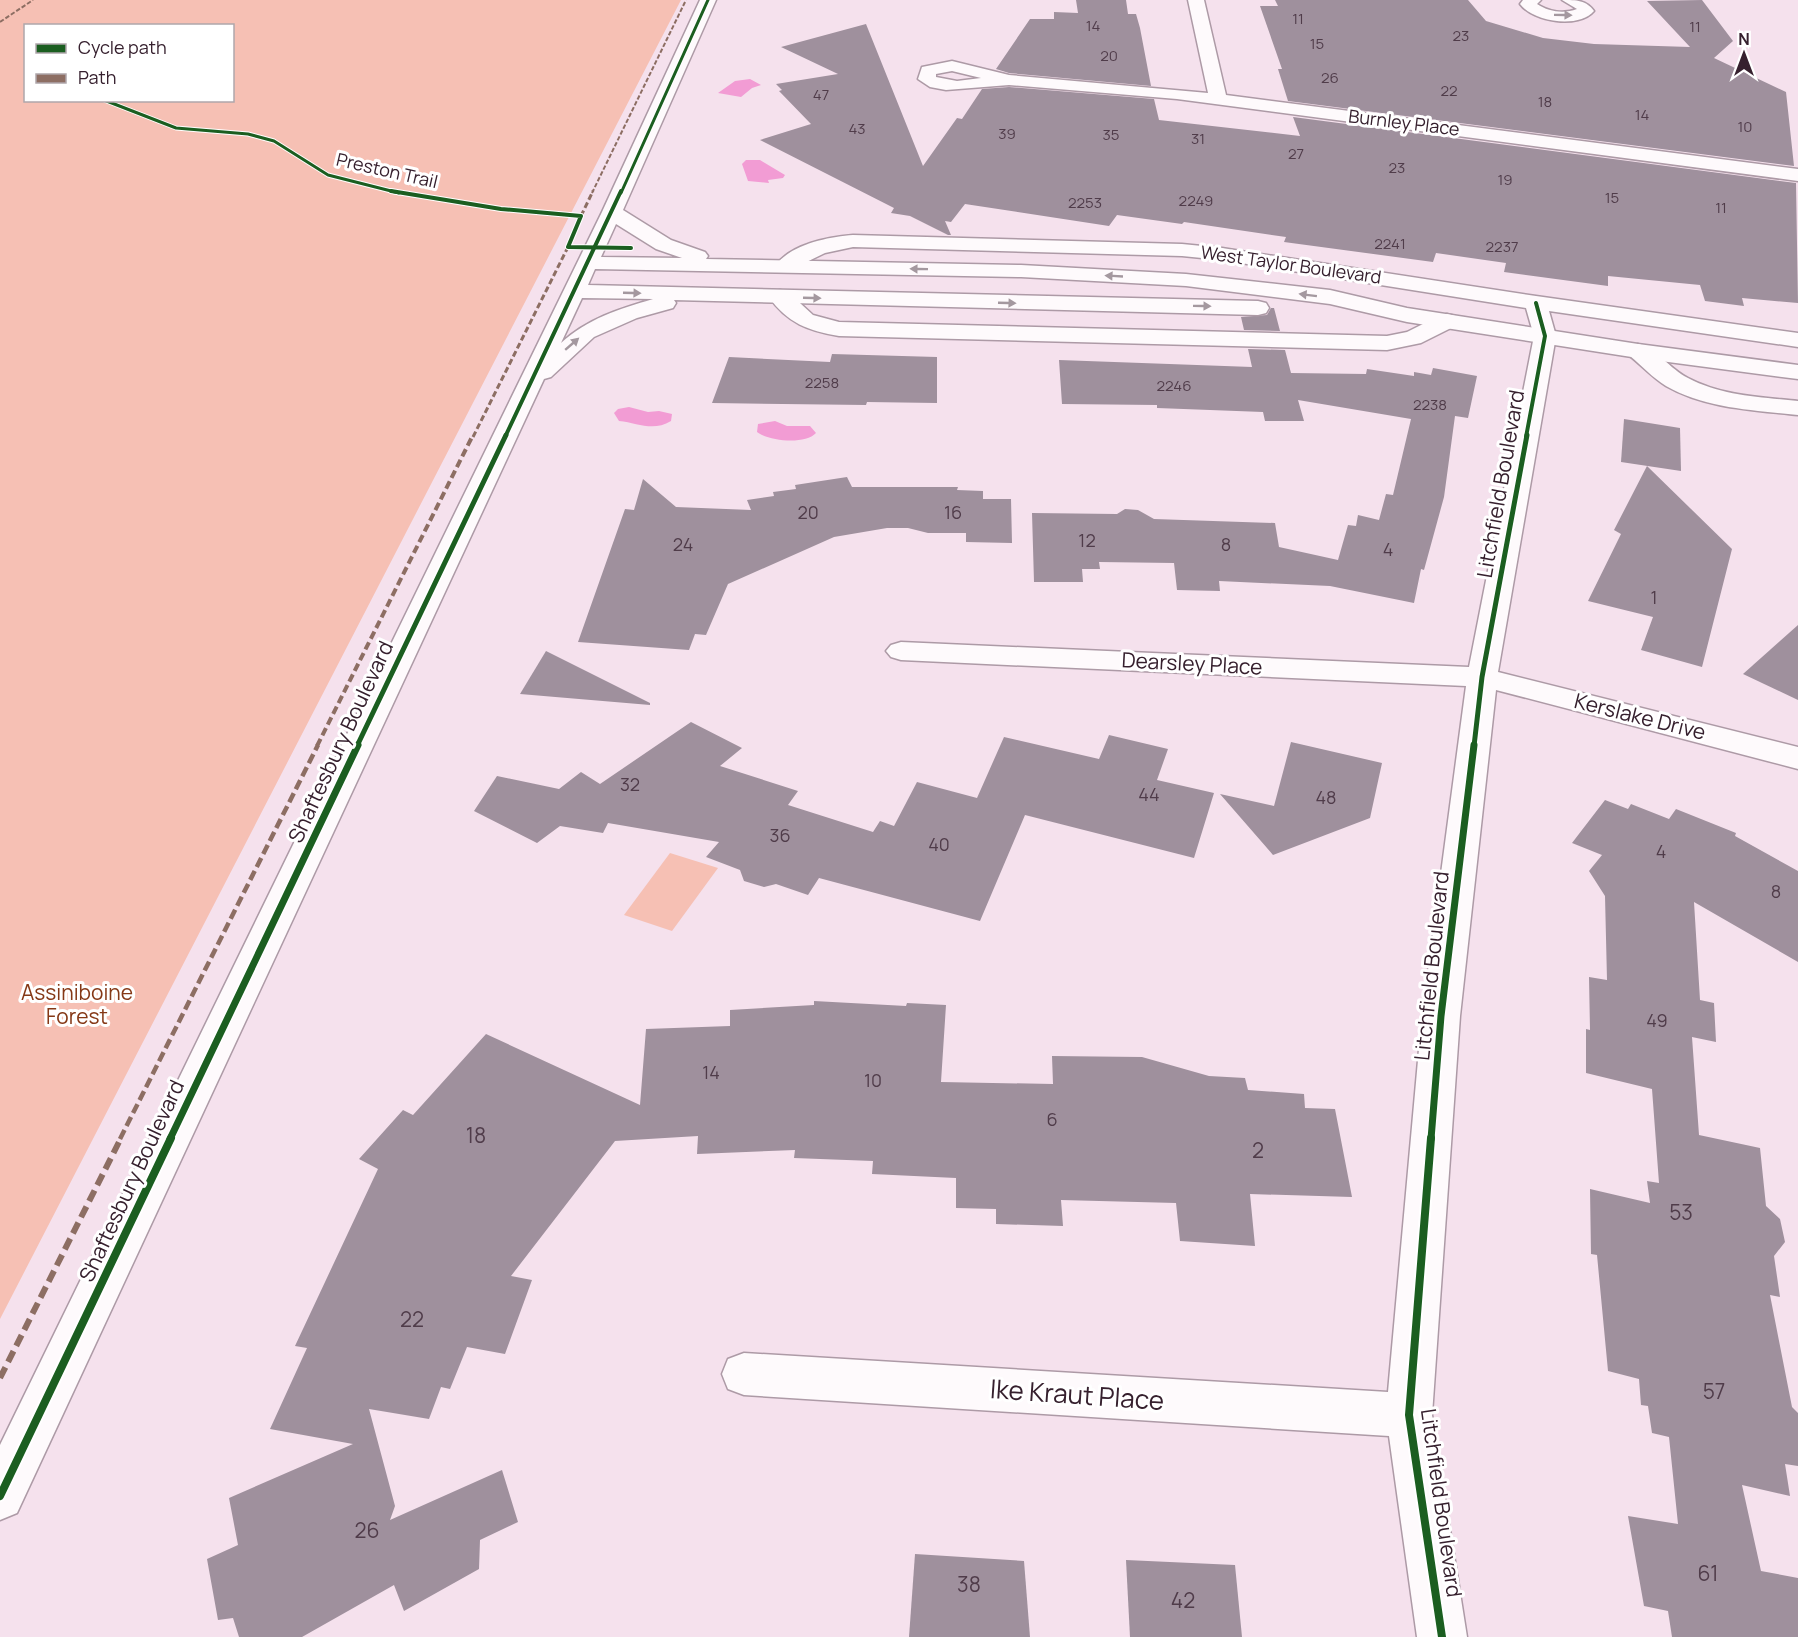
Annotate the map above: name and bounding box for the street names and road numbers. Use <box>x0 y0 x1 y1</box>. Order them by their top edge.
street label: Burnley Place <box>1347 103 1461 141</box>
street label: Preston Trail <box>334 147 440 193</box>
street label: West Taylor Boulevard <box>1199 239 1383 289</box>
street label: Litchfield Boulevard <box>1470 388 1530 580</box>
street label: Shaftesbury Boulevard <box>281 636 399 847</box>
street label: Dearsley Place <box>1121 645 1263 681</box>
street label: Kerslake Drive <box>1572 686 1709 746</box>
street label: Litchfield Boulevard <box>1407 870 1455 1062</box>
street label: Shaftesbury Boulevard <box>72 1075 190 1286</box>
street label: Ike Kraut Place <box>989 1370 1165 1418</box>
street label: Litchfield Boulevard <box>1415 1407 1469 1599</box>

